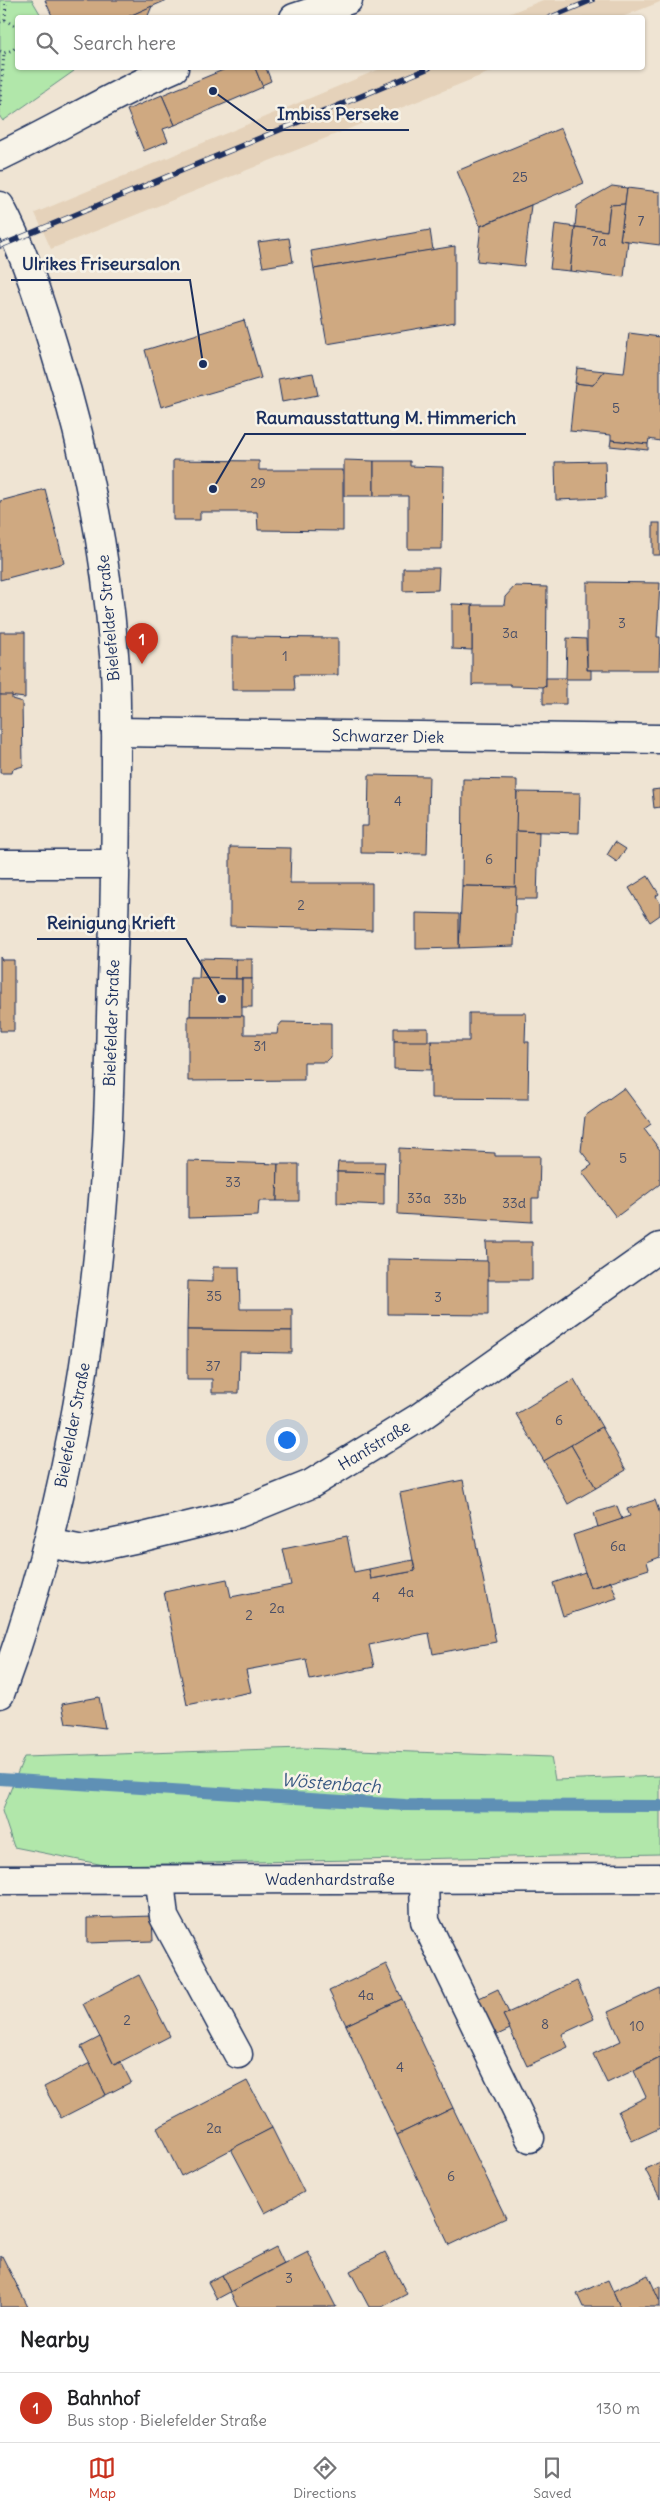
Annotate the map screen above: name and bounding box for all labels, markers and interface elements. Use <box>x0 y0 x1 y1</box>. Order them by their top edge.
search box <box>15 15 645 70</box>
icon: search <box>33 29 61 57</box>
text: Search here <box>73 31 176 55</box>
callout: Imbiss Perseke <box>267 97 409 130</box>
text: Imbiss Perseke <box>277 102 399 125</box>
house number: 25 <box>512 168 528 186</box>
house number: 7 <box>638 212 645 230</box>
house number: 7a <box>592 232 606 250</box>
callout: Ulrikes Friseursalon <box>11 247 190 280</box>
text: Ulrikes Friseursalon <box>22 252 181 275</box>
house number: 5 <box>612 399 620 417</box>
callout: Raumausstattung M. Himmerich <box>245 401 526 434</box>
text: Raumausstattung M. Himmerich <box>256 406 517 429</box>
house number: 29 <box>250 474 266 492</box>
street label: Bielefelder Straße <box>93 554 123 682</box>
house number: 3 <box>618 614 626 632</box>
pin: 1 <box>126 623 158 664</box>
house number: 3a <box>502 624 518 642</box>
house number: 1 <box>282 647 288 665</box>
street label: Schwarzer Diek <box>332 725 444 747</box>
house number: 4 <box>394 792 402 810</box>
house number: 6 <box>485 850 493 868</box>
house number: 2 <box>297 896 305 914</box>
callout: Reinigung Krieft <box>37 906 186 939</box>
text: Reinigung Krieft <box>47 911 176 934</box>
street label: Bielefelder Straße <box>99 959 123 1087</box>
house number: 31 <box>253 1037 267 1055</box>
house number: 5 <box>619 1149 627 1167</box>
house number: 33 <box>225 1173 241 1191</box>
house number: 33a <box>407 1189 431 1207</box>
house number: 33b <box>443 1190 467 1208</box>
house number: 33d <box>502 1194 526 1212</box>
house number: 35 <box>206 1287 222 1305</box>
house number: 3 <box>434 1288 442 1306</box>
house number: 37 <box>206 1357 221 1375</box>
street label: Bielefelder Straße <box>50 1361 94 1489</box>
house number: 6 <box>555 1411 563 1429</box>
street label: Hanfstraße <box>334 1416 414 1474</box>
your location <box>274 1427 300 1453</box>
house number: 6a <box>610 1537 626 1555</box>
house number: 4a <box>398 1583 414 1601</box>
house number: 4 <box>372 1588 380 1606</box>
house number: 2a <box>269 1599 285 1617</box>
house number: 2 <box>245 1606 253 1624</box>
water label: Wöstenbach <box>280 1768 382 1798</box>
street label: Wadenhardstraße <box>265 1869 395 1889</box>
house number: 4a <box>358 1986 374 2004</box>
house number: 2 <box>123 2011 131 2029</box>
house number: 8 <box>541 2015 549 2033</box>
house number: 10 <box>630 2017 644 2035</box>
house number: 4 <box>396 2058 404 2076</box>
house number: 2a <box>206 2119 222 2137</box>
house number: 6 <box>447 2167 455 2185</box>
house number: 3 <box>285 2269 293 2287</box>
text: Nearby <box>20 2326 90 2353</box>
text: Bahnhof <box>67 2386 140 2410</box>
text: 1 <box>33 2398 39 2418</box>
text: 130 m <box>596 2398 640 2418</box>
text: Bus stop · Bielefelder Straße <box>67 2410 267 2430</box>
tab: Map <box>88 2454 116 2502</box>
tab: Directions <box>293 2454 356 2502</box>
tab: Saved <box>533 2454 572 2502</box>

